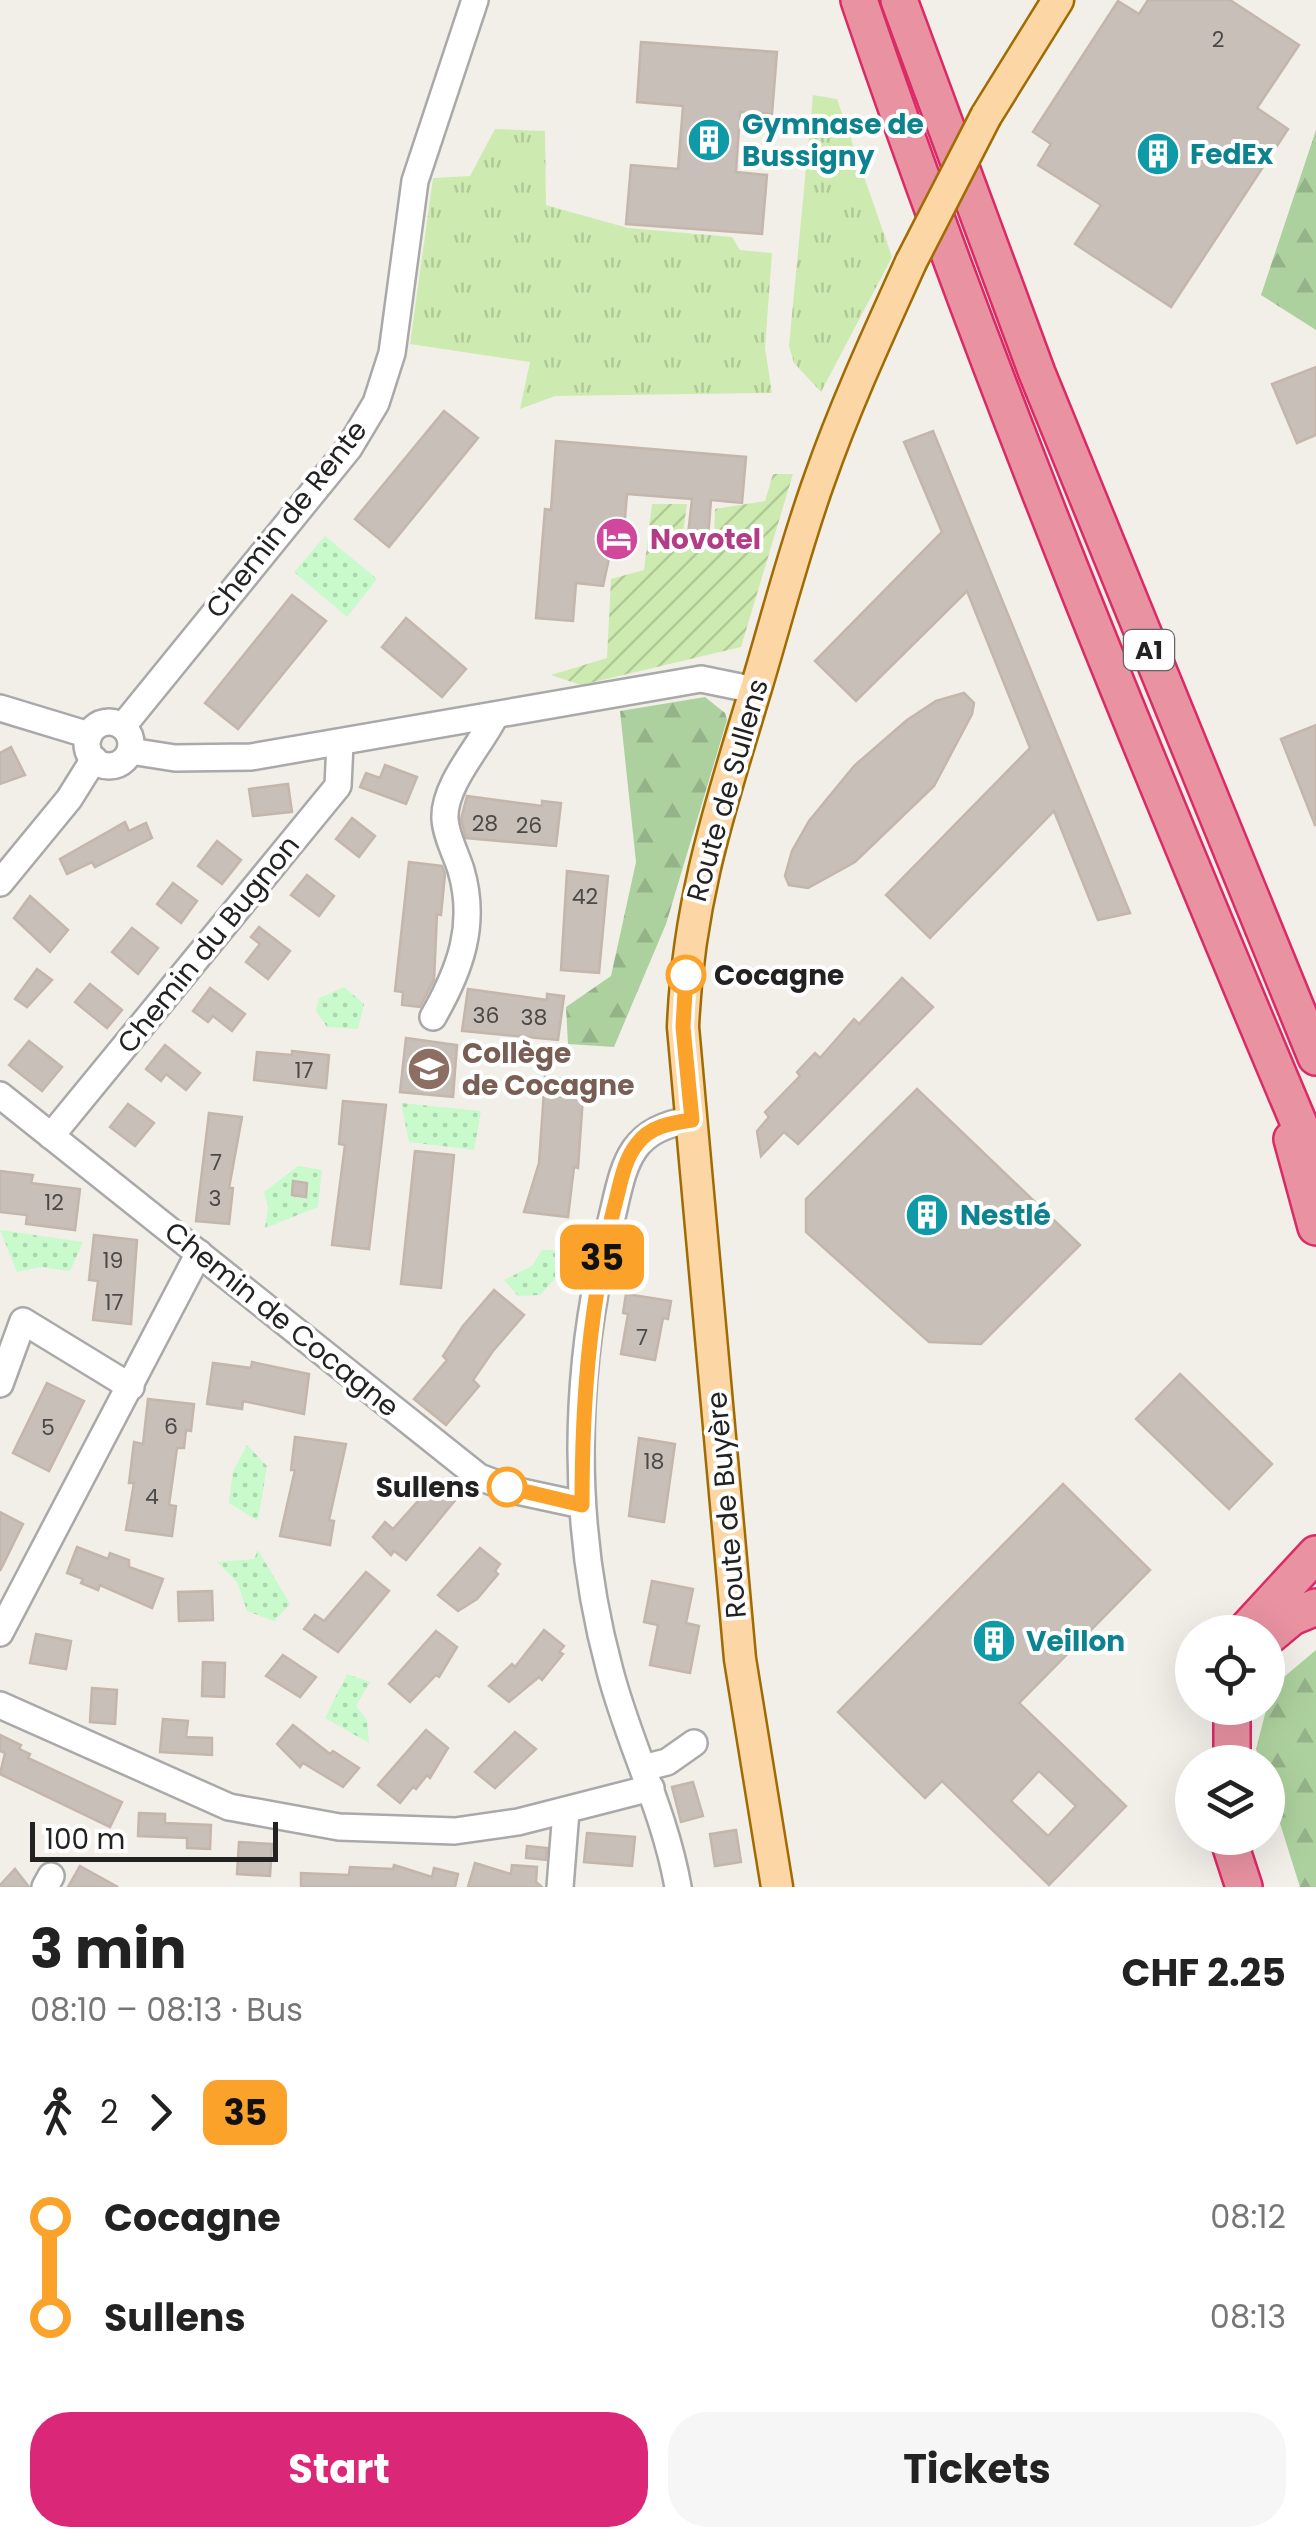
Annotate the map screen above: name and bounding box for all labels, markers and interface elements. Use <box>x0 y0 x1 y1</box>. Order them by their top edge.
house number: 2 <box>1212 24 1224 55</box>
place label: Gymnase de Bussigny <box>742 105 924 176</box>
building icon: Gymnase de Bussigny <box>686 117 732 163</box>
building icon: FedEx <box>1135 131 1181 177</box>
place label: FedEx <box>1190 135 1274 174</box>
street label: Chemin de Rente <box>197 412 376 627</box>
hotel icon: Novotel <box>594 516 640 562</box>
place label: Novotel <box>650 520 761 559</box>
road number: A1 <box>1124 630 1174 670</box>
street label: Route de Sullens <box>677 674 778 906</box>
house number: 28 <box>472 808 498 839</box>
house number: 26 <box>516 810 542 841</box>
street label: Chemin du Bugnon <box>108 827 309 1062</box>
house number: 42 <box>572 881 598 912</box>
marker: Cocagne <box>667 956 705 994</box>
place label: Cocagne <box>714 956 844 995</box>
house number: 36 <box>473 1000 499 1031</box>
house number: 38 <box>521 1002 547 1033</box>
place label: Collège de Cocagne <box>462 1034 634 1105</box>
school or university icon: Collège de Cocagne <box>406 1046 452 1092</box>
house number: 17 <box>294 1055 314 1086</box>
house number: 7 <box>210 1147 222 1178</box>
house number: 3 <box>209 1183 221 1214</box>
house number: 12 <box>44 1187 64 1218</box>
building icon: Nestlé <box>904 1192 950 1238</box>
place label: Nestlé <box>960 1196 1051 1235</box>
street label: Chemin de Cocagne <box>156 1213 407 1426</box>
line badge: 35 <box>557 1224 647 1290</box>
text: 35 <box>580 1233 624 1282</box>
house number: 19 <box>103 1245 123 1276</box>
house number: 17 <box>104 1287 124 1318</box>
house number: 7 <box>636 1322 648 1353</box>
street label: Route de Buyère <box>697 1390 756 1620</box>
house number: 6 <box>164 1411 178 1442</box>
house number: 5 <box>41 1412 55 1443</box>
house number: 18 <box>644 1446 664 1477</box>
place label: Sullens <box>376 1468 480 1507</box>
marker: Sullens <box>488 1468 526 1506</box>
house number: 4 <box>145 1481 159 1512</box>
map controls <box>1175 1615 1285 1855</box>
button: locate <box>1175 1615 1285 1725</box>
building icon: Veillon <box>971 1618 1017 1664</box>
place label: Veillon <box>1026 1622 1125 1661</box>
button: layers <box>1175 1745 1285 1855</box>
scale bar <box>30 1817 278 1862</box>
text: 100 m <box>45 1820 125 1859</box>
text: 3 min <box>30 1910 186 1987</box>
text: CHF 2.25 <box>1122 1946 1286 1999</box>
text: 08:10 – 08:13 · Bus <box>30 1987 303 2032</box>
icon: walk <box>30 2085 85 2140</box>
icon: forward <box>133 2085 188 2140</box>
text: 35 <box>223 2088 267 2137</box>
text: 2 <box>100 2089 118 2134</box>
text: Cocagne <box>104 2191 281 2244</box>
text: 08:12 <box>1210 2194 1286 2239</box>
text: Sullens <box>104 2291 246 2344</box>
text: 08:13 <box>1210 2294 1286 2339</box>
button: Start <box>30 2412 648 2527</box>
button: Tickets <box>668 2412 1286 2527</box>

